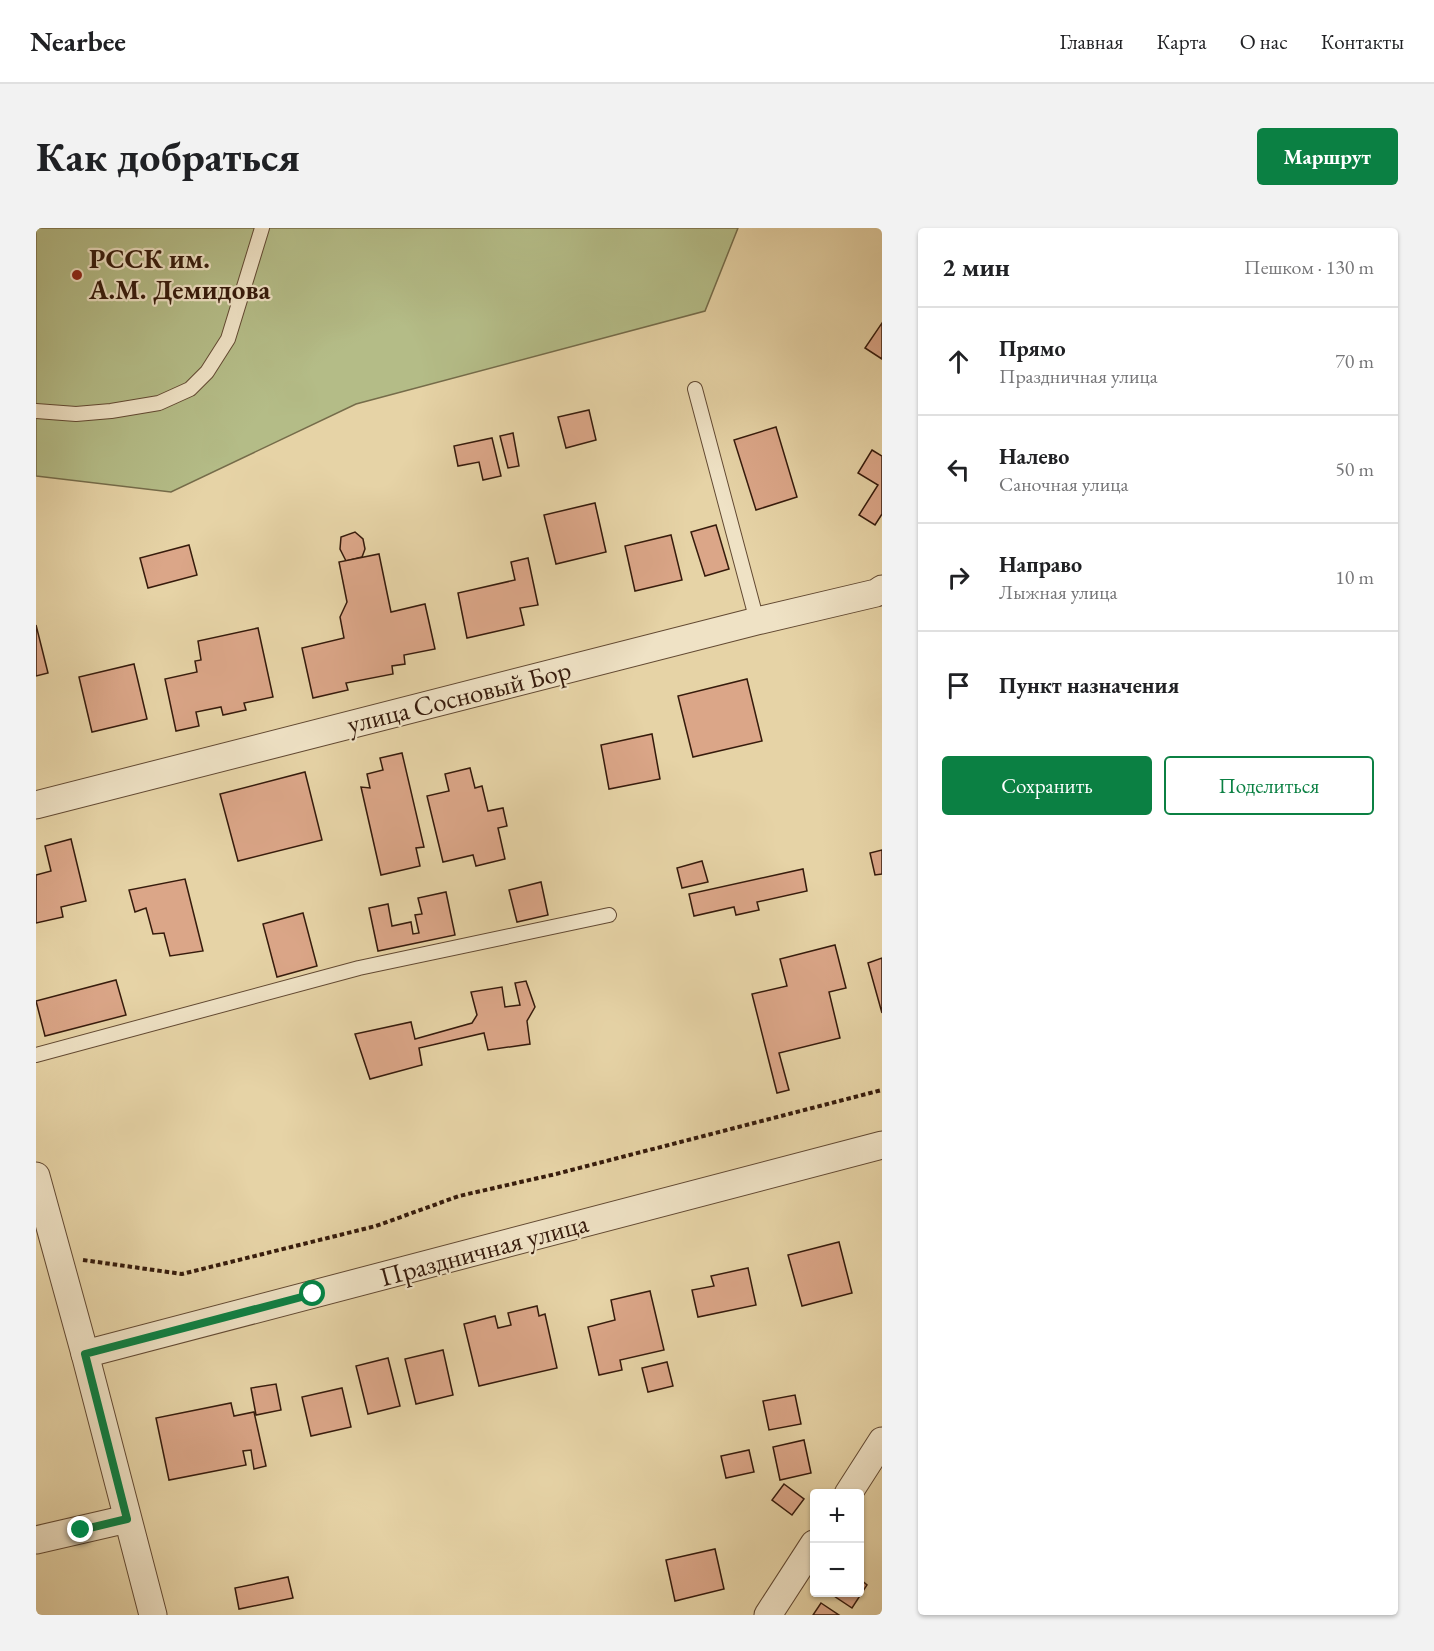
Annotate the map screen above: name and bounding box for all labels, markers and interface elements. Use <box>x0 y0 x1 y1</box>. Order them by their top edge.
text: Nearbee <box>30 23 126 59</box>
text: Главная <box>1059 28 1123 55</box>
text: Карта <box>1156 28 1207 55</box>
text: О нас <box>1240 28 1288 55</box>
text: Контакты <box>1321 28 1404 55</box>
button: Маршрут <box>1257 128 1398 185</box>
text: Как добраться <box>36 129 300 184</box>
place label: РССК им. А.М. Демидова <box>88 241 270 307</box>
text: 2 мин <box>942 250 1010 284</box>
text: Пешком · 130 m <box>1244 254 1374 280</box>
marker: РССК им. А.М. Демидова <box>70 268 84 282</box>
text: Прямо <box>999 334 1066 363</box>
icon: ahead <box>942 345 975 378</box>
text: 70 m <box>1335 348 1374 374</box>
text: Праздничная улица <box>999 363 1158 389</box>
text: Налево <box>999 442 1069 471</box>
icon: left <box>942 453 975 486</box>
text: 50 m <box>1335 456 1374 482</box>
text: Саночная улица <box>999 471 1129 497</box>
text: Направо <box>999 550 1082 579</box>
icon: right <box>942 561 975 594</box>
text: 10 m <box>1335 564 1374 590</box>
text: Лыжная улица <box>999 579 1118 605</box>
street label: улица Сосновый Бор <box>343 652 575 741</box>
icon: arrive <box>942 669 975 702</box>
text: Пункт назначения <box>999 671 1179 700</box>
button: Сохранить <box>942 756 1152 815</box>
button: Поделиться <box>1164 756 1374 815</box>
street label: Праздничная улица <box>376 1205 592 1294</box>
route start <box>299 1280 325 1306</box>
map controls <box>810 1489 864 1597</box>
button: + <box>810 1489 864 1543</box>
route end <box>67 1516 93 1542</box>
button: − <box>810 1543 864 1597</box>

